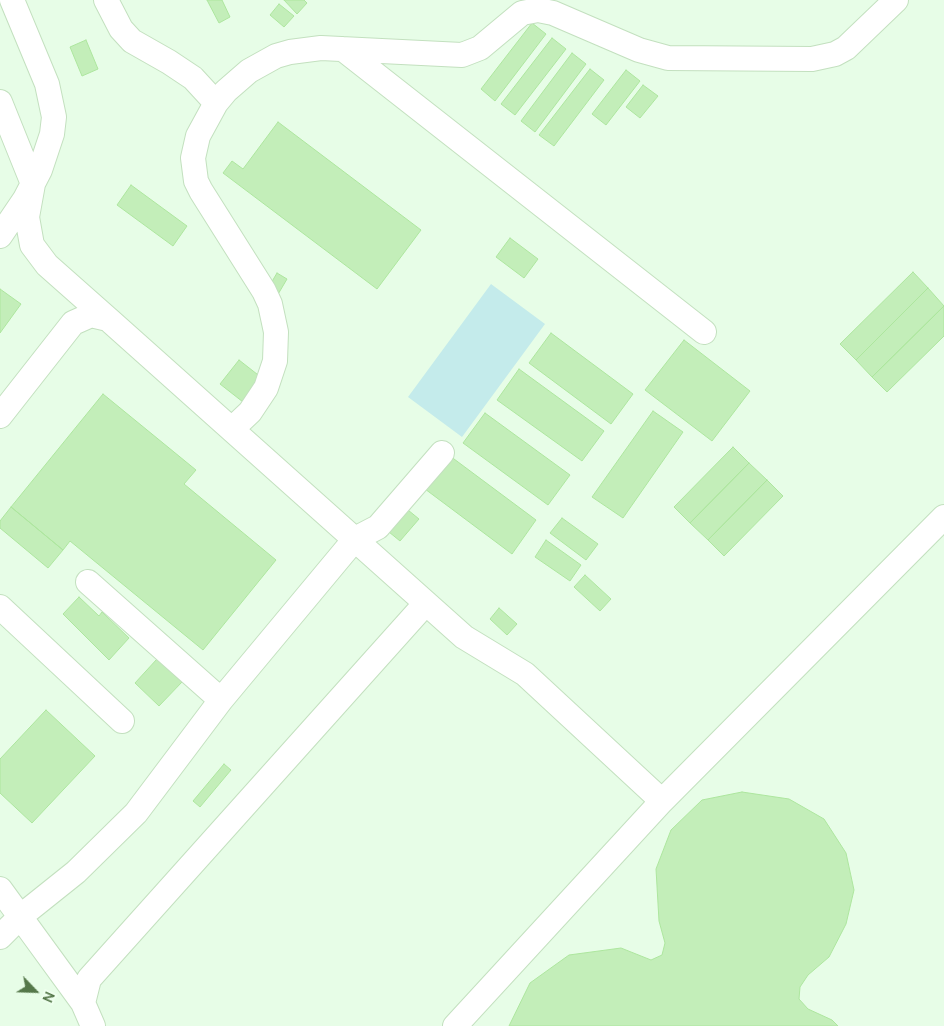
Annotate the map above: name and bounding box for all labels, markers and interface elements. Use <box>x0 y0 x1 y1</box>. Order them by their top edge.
north arrow <box>10 966 60 1016</box>
text: N <box>38 989 60 1006</box>

